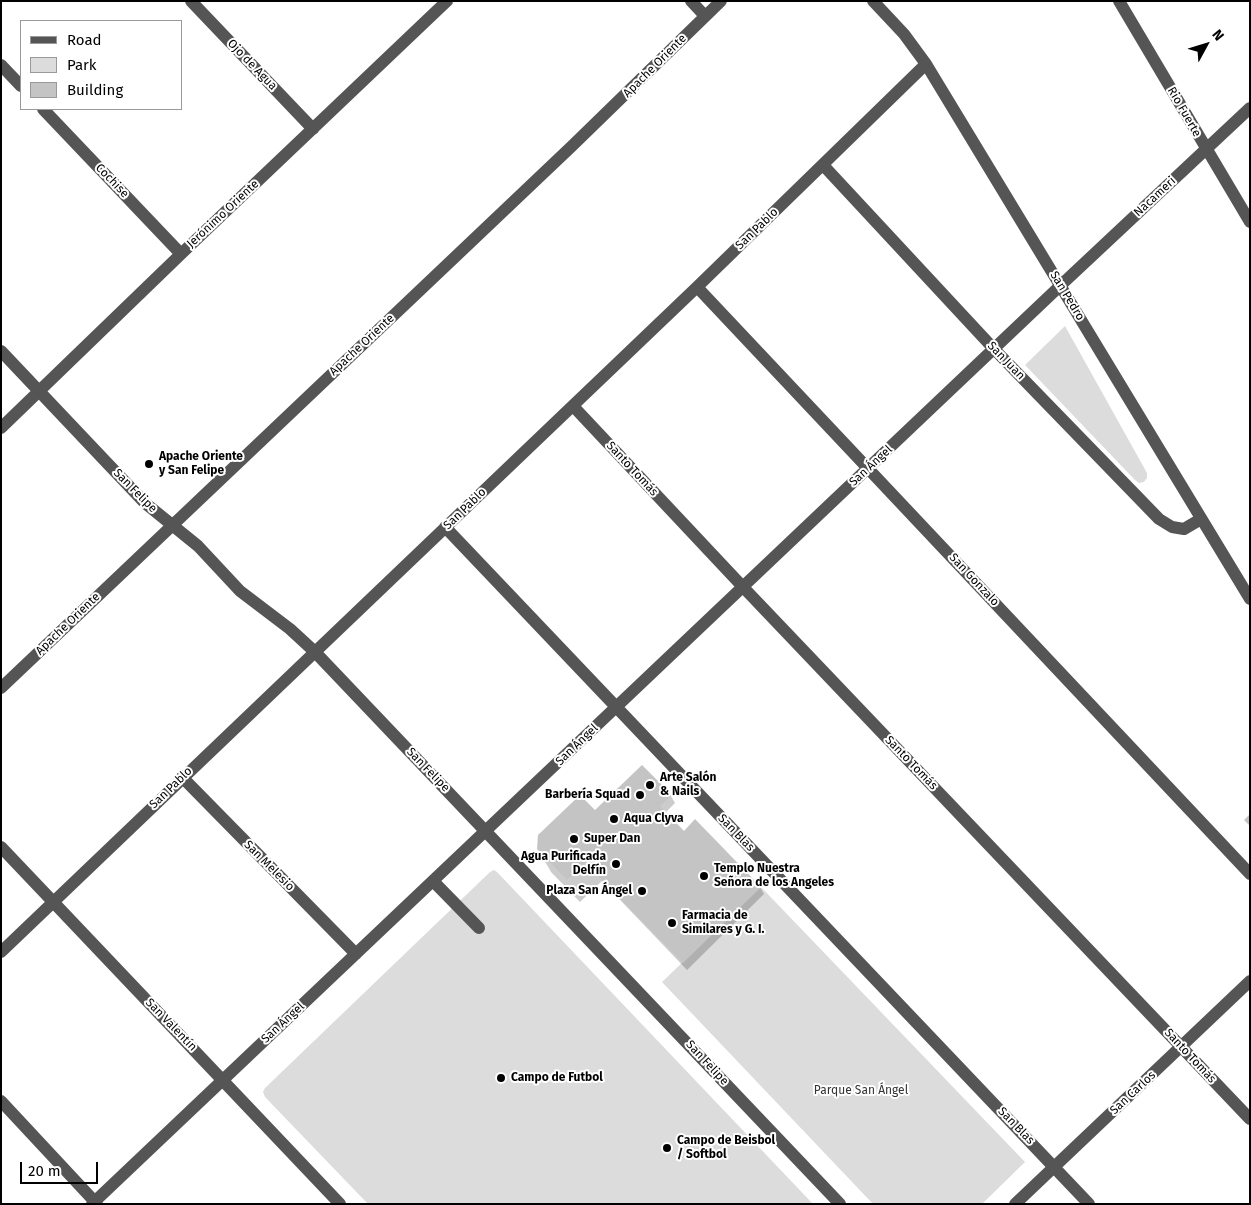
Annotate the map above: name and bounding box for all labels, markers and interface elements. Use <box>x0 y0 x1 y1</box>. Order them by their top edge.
legend <box>20 20 182 110</box>
north arrow <box>1181 20 1231 70</box>
text: N <box>1209 26 1228 44</box>
text: Road <box>67 31 102 49</box>
street label: Apache Oriente <box>620 31 690 101</box>
street label: Ojo de Agua <box>224 37 280 93</box>
text: Park <box>67 56 97 74</box>
text: Building <box>67 81 123 99</box>
street label: Rio Fuerte <box>1164 85 1204 139</box>
street label: Cochise <box>92 161 132 201</box>
street label: Nacameri <box>1131 174 1179 220</box>
street label: Jerónimo Oriente <box>184 177 262 251</box>
street label: San Pablo <box>733 205 781 253</box>
street label: San Pedro <box>1047 269 1087 323</box>
street label: Apache Oriente <box>327 311 397 379</box>
street label: San Juan <box>984 339 1028 383</box>
street label: Santo Tomás <box>603 439 661 499</box>
street label: San Ángel <box>847 443 895 489</box>
place label: Apache Oriente y San Felipe <box>159 450 243 478</box>
marker: Apache Oriente y San Felipe <box>143 458 155 470</box>
street label: San Felipe <box>110 466 160 516</box>
street label: San Pablo <box>441 485 489 533</box>
street label: San Gonzalo <box>946 551 1002 609</box>
street label: Apache Oriente <box>33 590 103 658</box>
street label: San Ángel <box>553 721 601 769</box>
street label: Santo Tomás <box>882 733 940 793</box>
street label: San Felipe <box>403 745 453 795</box>
street label: San Pablo <box>147 764 195 812</box>
place label: Arte Salón & Nails <box>660 771 717 799</box>
marker: Arte Salón & Nails <box>644 779 656 791</box>
place label: Barbería Squad <box>545 788 630 802</box>
marker: Barbería Squad <box>634 789 646 801</box>
street label: San Blas <box>715 811 757 855</box>
place label: Aqua Clyva <box>624 812 683 826</box>
marker: Aqua Clyva <box>608 813 620 825</box>
place label: Super Dan <box>584 832 640 846</box>
marker: Super Dan <box>568 833 580 845</box>
street label: San Melesio <box>241 838 297 894</box>
place label: Agua Purificada Delfín <box>521 850 606 878</box>
marker: Agua Purificada Delfín <box>610 858 622 870</box>
place label: Templo Nuestra Señora de los Angeles <box>714 862 834 890</box>
marker: Templo Nuestra Señora de los Angeles <box>698 870 710 882</box>
place label: Plaza San Ángel <box>546 884 632 898</box>
marker: Plaza San Ángel <box>636 885 648 897</box>
place label: Farmacia de Similares y G. I. <box>682 909 764 937</box>
marker: Farmacia de Similares y G. I. <box>666 917 678 929</box>
street label: San Valentín <box>142 996 200 1054</box>
street label: San Ángel <box>259 1000 307 1046</box>
street label: Santo Tomás <box>1161 1026 1219 1086</box>
street label: San Felipe <box>683 1038 731 1088</box>
street label: San Carlos <box>1107 1068 1159 1118</box>
place label: Campo de Futbol <box>511 1071 603 1085</box>
marker: Campo de Futbol <box>495 1072 507 1084</box>
park label: Parque San Ángel <box>814 1084 908 1098</box>
street label: San Blas <box>995 1104 1037 1148</box>
place label: Campo de Beisbol / Softbol <box>677 1134 775 1162</box>
marker: Campo de Beisbol / Softbol <box>661 1142 673 1154</box>
scale bar <box>22 1152 100 1184</box>
text: 20 m <box>28 1162 61 1180</box>

